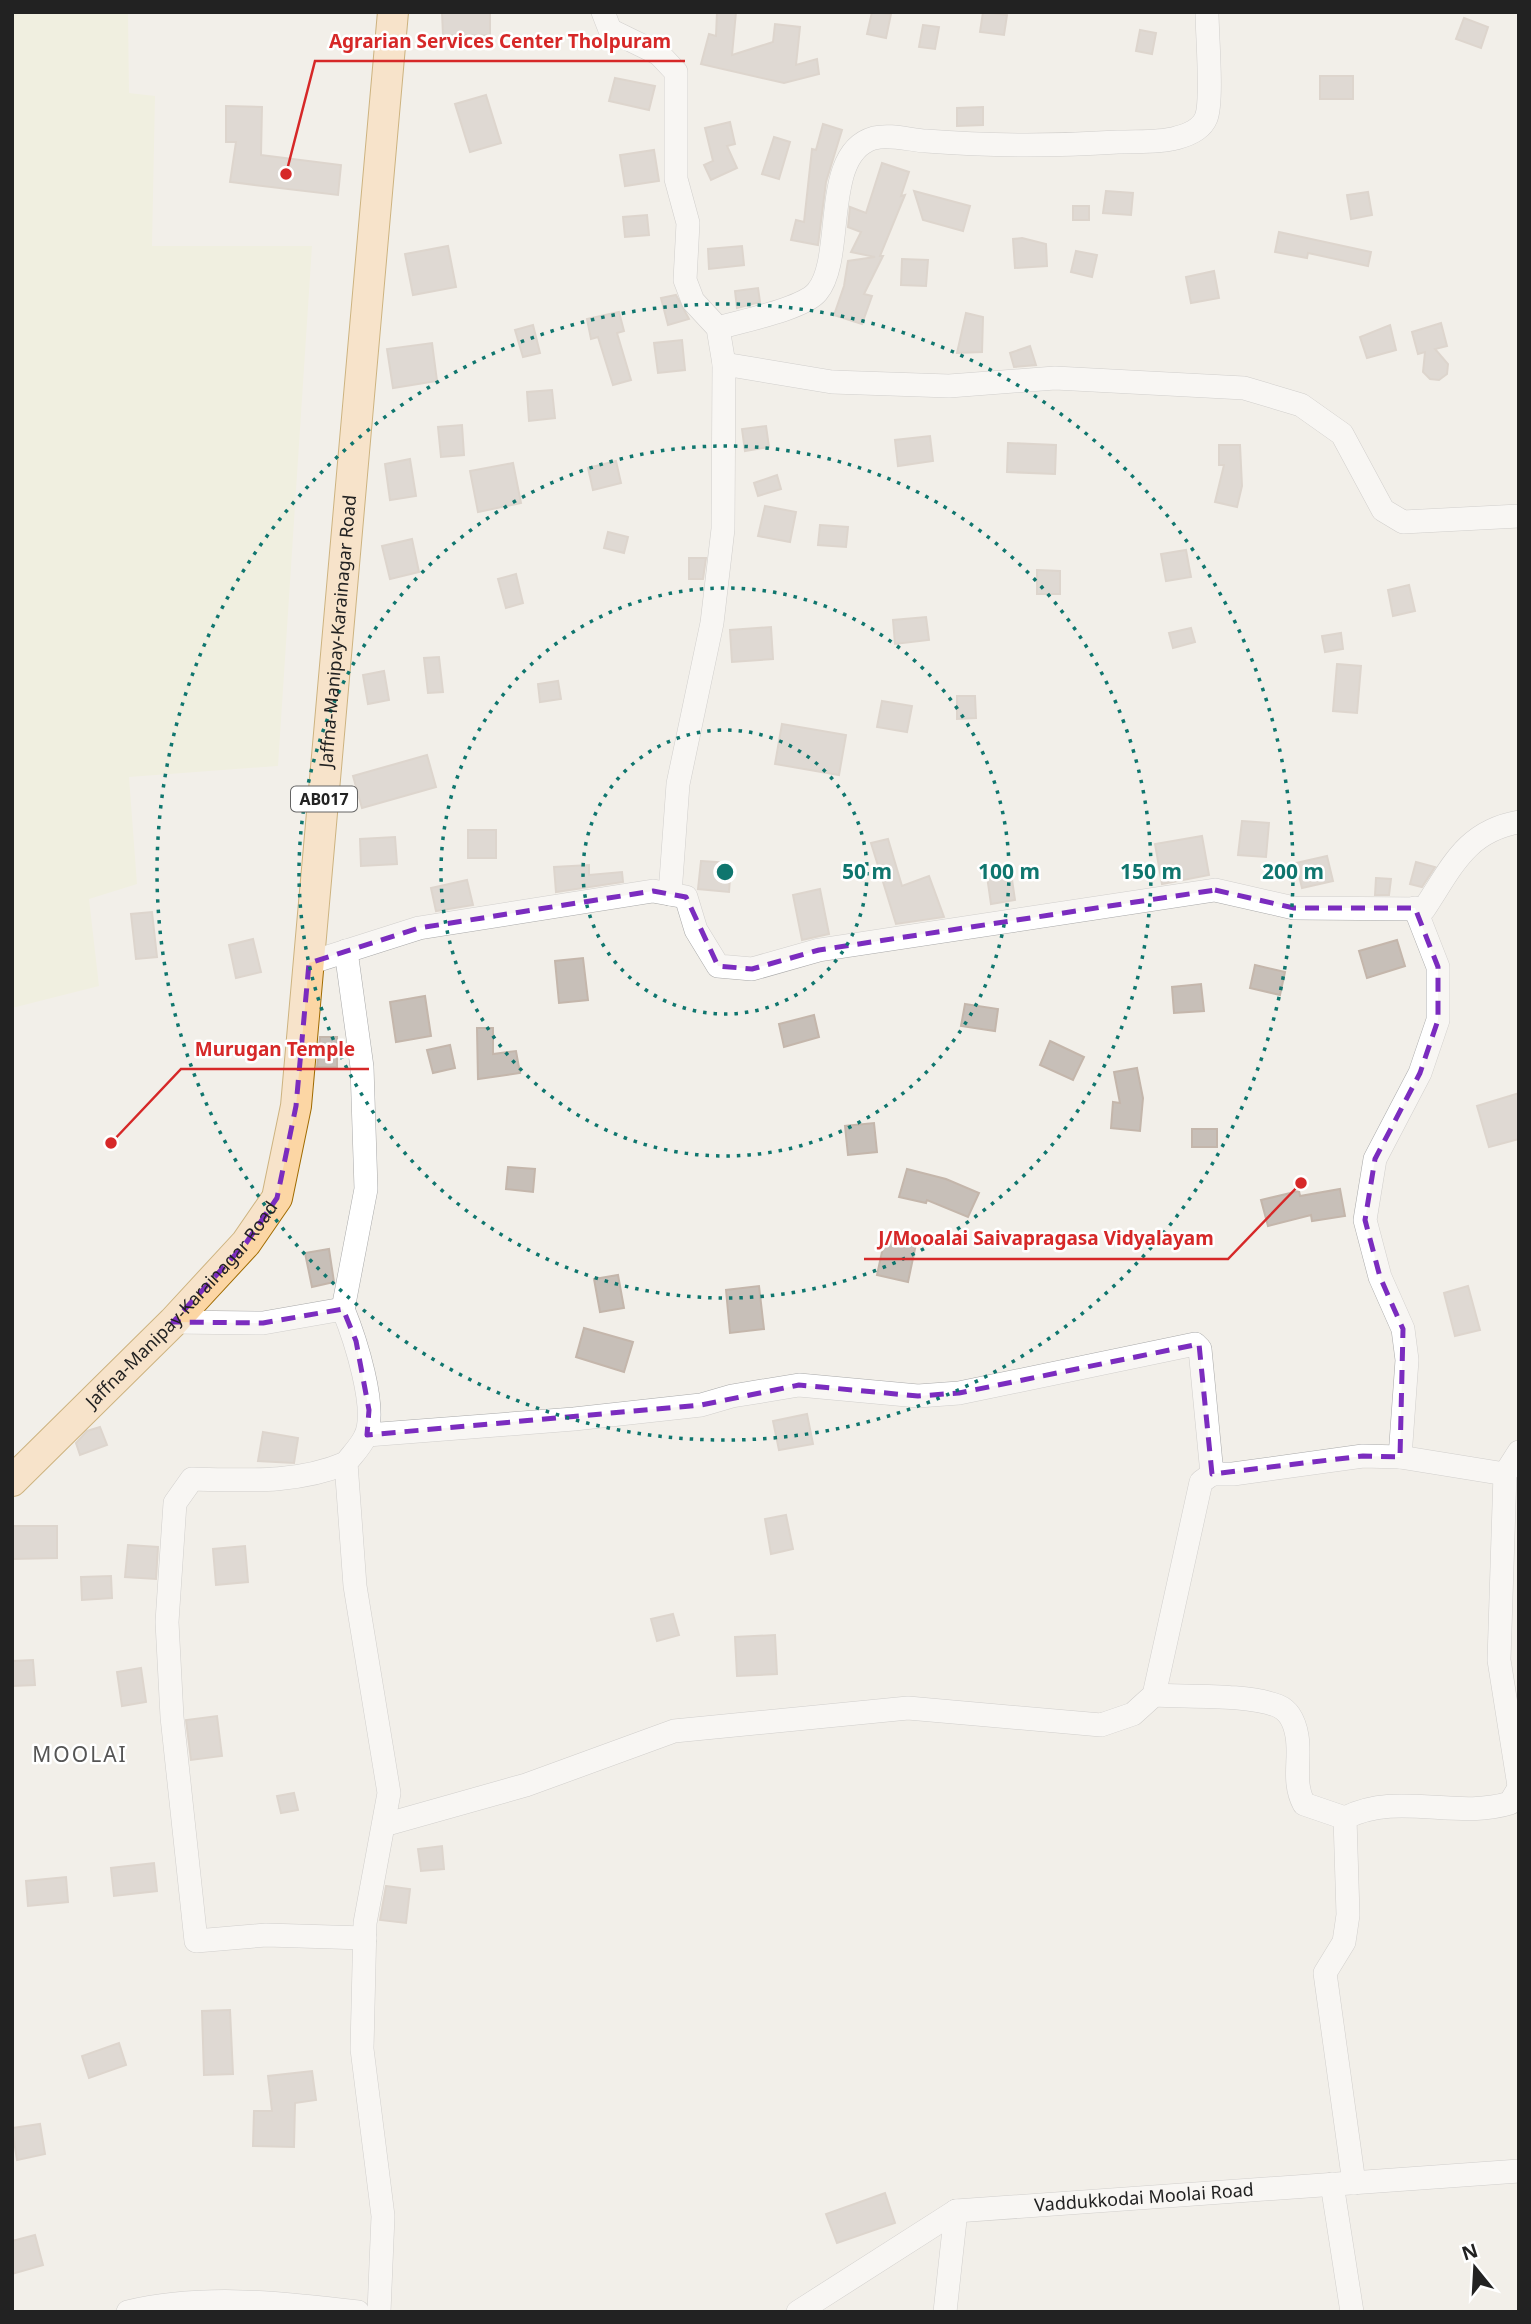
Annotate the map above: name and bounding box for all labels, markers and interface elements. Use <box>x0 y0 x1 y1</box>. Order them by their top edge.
callout: Agrarian Services Center Tholpuram <box>315 21 685 61</box>
text: Agrarian Services Center Tholpuram <box>329 28 671 54</box>
street label: Jaffna-Manipay-Karainagar Road <box>313 494 361 771</box>
road number: AB017 <box>291 786 357 812</box>
text: 50 m <box>842 857 892 885</box>
text: 100 m <box>978 857 1040 885</box>
text: 150 m <box>1120 857 1182 885</box>
text: 200 m <box>1262 857 1324 885</box>
centre of rings <box>713 860 737 884</box>
callout: Murugan Temple <box>181 1029 369 1069</box>
text: Murugan Temple <box>195 1036 355 1062</box>
street label: Jaffna-Manipay-Karainagar Road <box>78 1196 282 1414</box>
callout: J/Mooalai Saivapragasa Vidyalayam <box>864 1219 1228 1259</box>
text: J/Mooalai Saivapragasa Vidyalayam <box>876 1225 1214 1251</box>
district label: MOOLAI <box>32 1740 128 1768</box>
street label: Vaddukkodai Moolai Road <box>1033 2177 1255 2216</box>
north arrow <box>1440 2233 1510 2303</box>
text: N <box>1458 2237 1481 2267</box>

